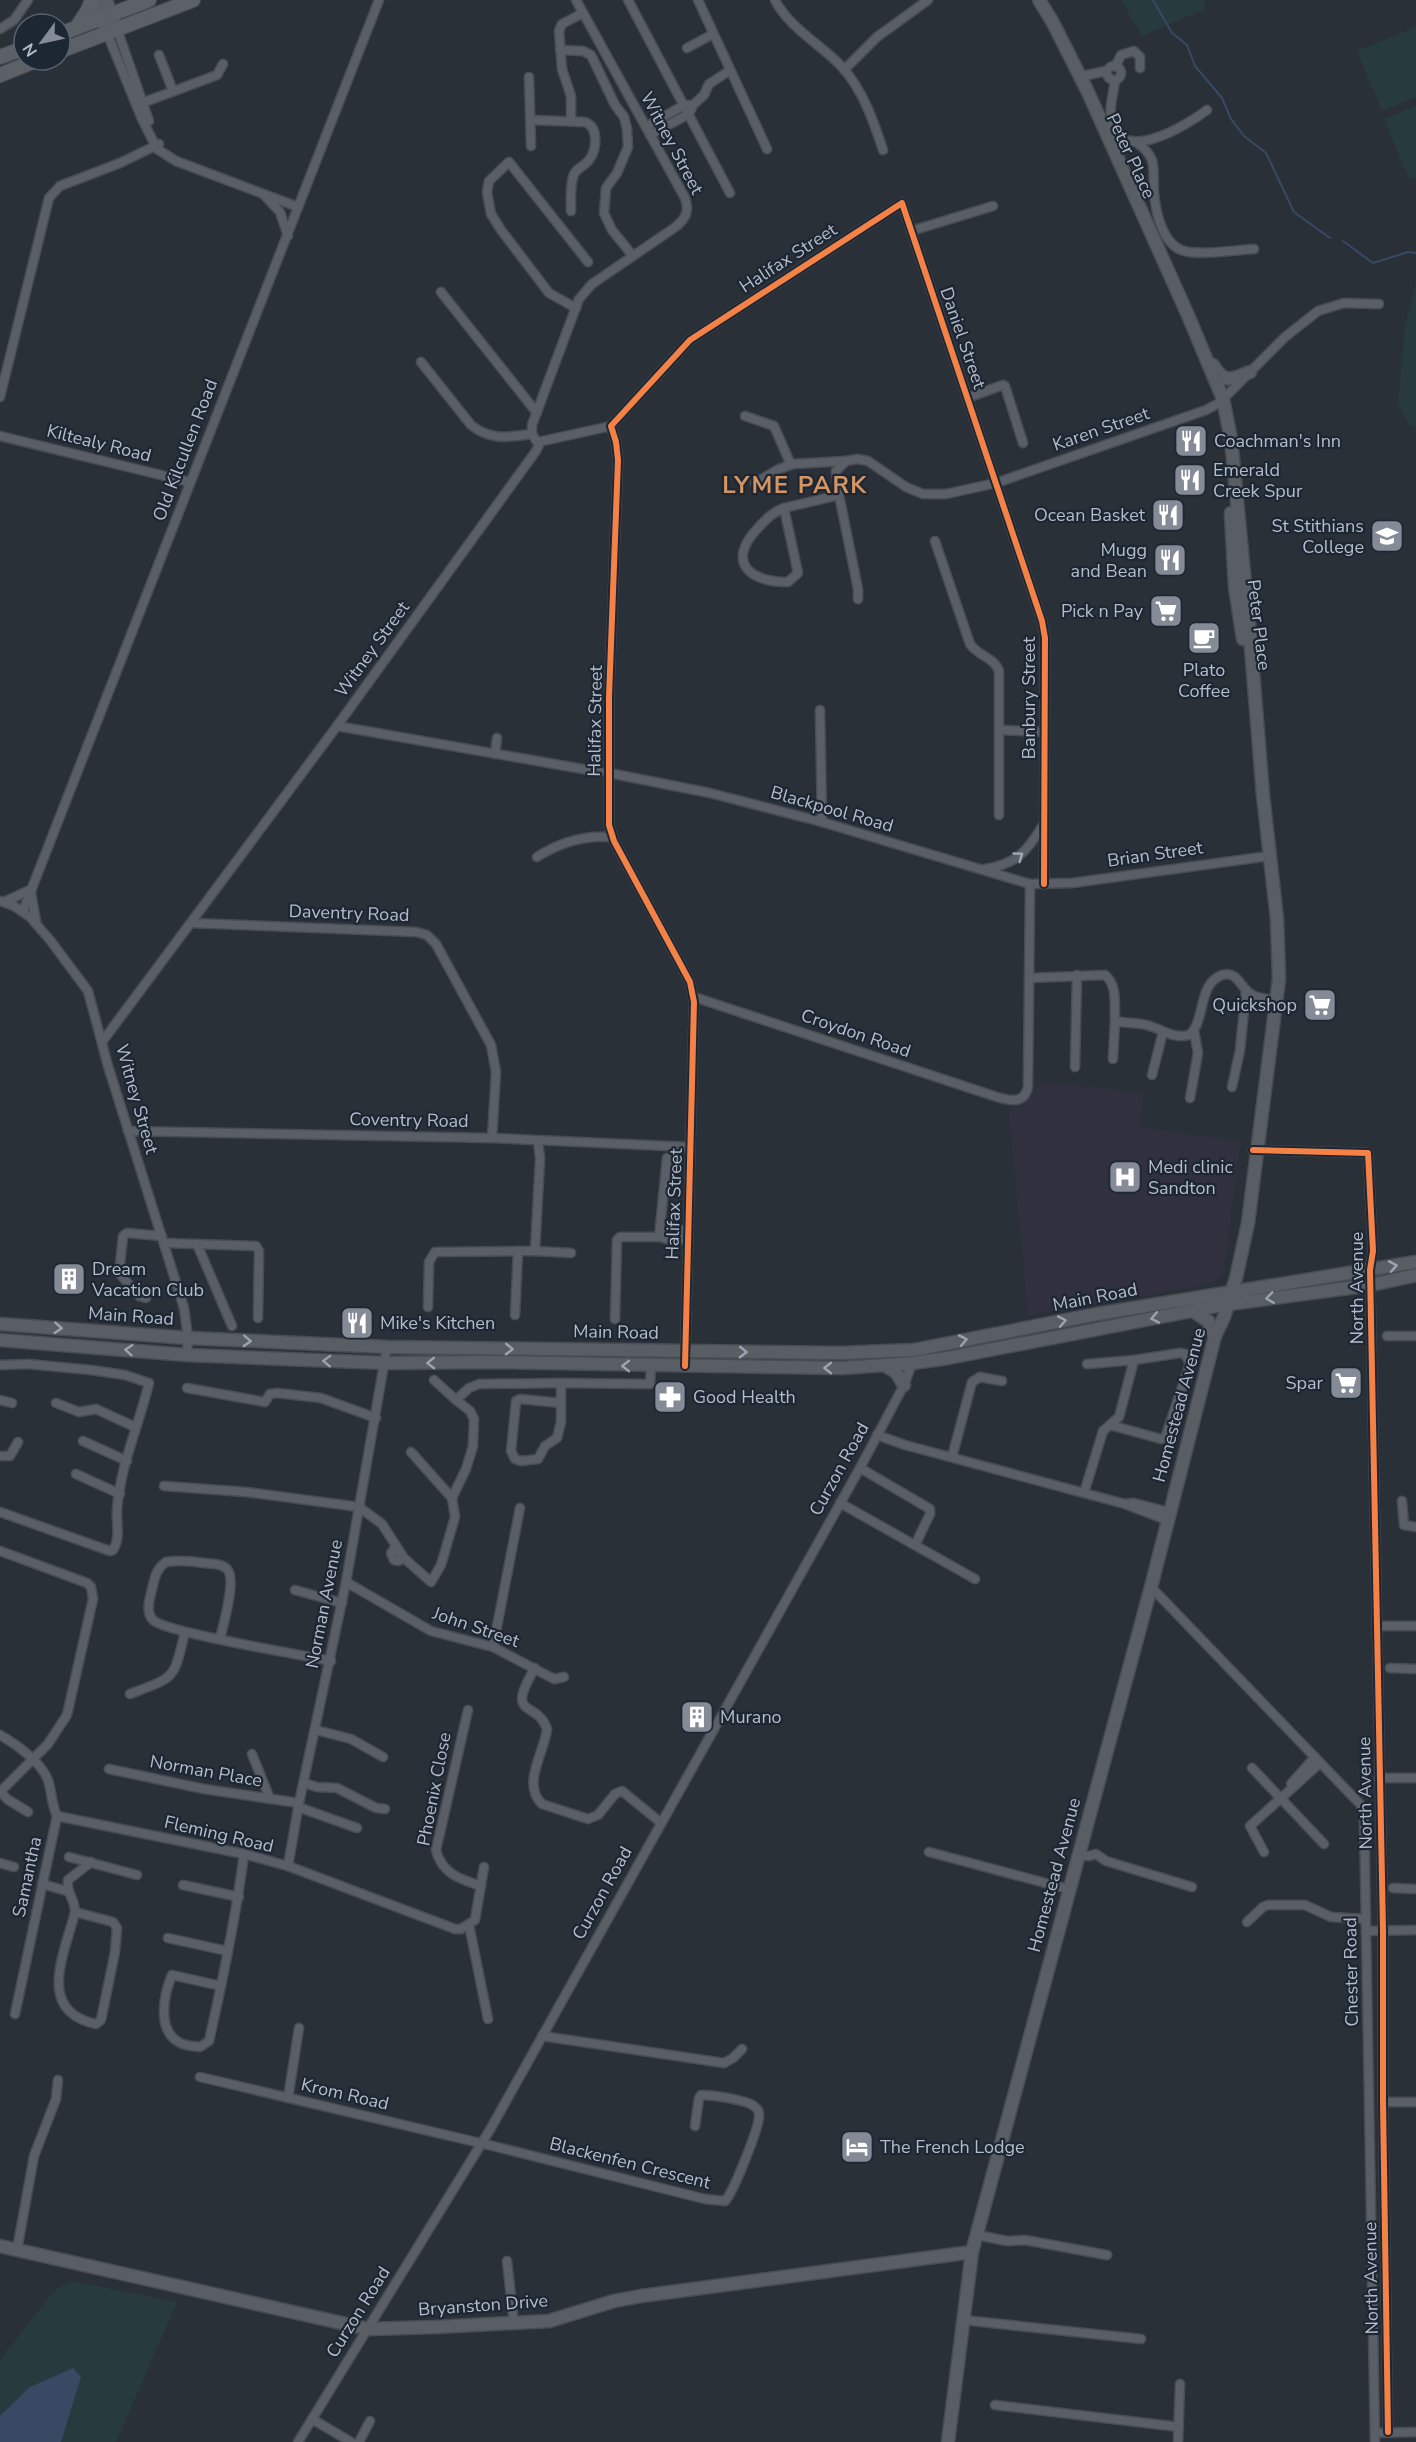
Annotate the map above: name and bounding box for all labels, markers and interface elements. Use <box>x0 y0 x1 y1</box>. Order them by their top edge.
north arrow <box>12 12 72 72</box>
text: N <box>18 39 43 61</box>
street label: Witney Street <box>635 87 709 199</box>
street label: Peter Place <box>1101 110 1161 202</box>
street label: Halifax Street <box>735 217 842 298</box>
street label: Daniel Street <box>934 284 992 393</box>
street label: Old Kilcullen Road <box>147 376 223 524</box>
street label: Karen Street <box>1050 401 1153 457</box>
street label: Kiltealy Road <box>44 418 154 468</box>
restaurant icon: Coachman's Inn <box>1173 423 1209 459</box>
place label: Coachman's Inn <box>1214 429 1341 453</box>
place label: Emerald Creek Spur <box>1213 458 1303 503</box>
restaurant icon: Emerald Creek Spur <box>1172 462 1208 498</box>
district label: LYME PARK <box>722 469 868 501</box>
restaurant icon: Ocean Basket <box>1150 497 1186 533</box>
place label: Ocean Basket <box>1034 503 1146 527</box>
place label: St Stithians College <box>1271 514 1364 559</box>
school or university icon: St Stithians College <box>1369 518 1405 554</box>
place label: Mugg and Bean <box>1071 538 1147 583</box>
restaurant icon: Mugg and Bean <box>1152 542 1188 578</box>
street label: Peter Place <box>1242 578 1276 672</box>
supermarket icon: Pick n Pay <box>1148 593 1184 629</box>
street label: Witney Street <box>329 596 415 702</box>
place label: Pick n Pay <box>1061 599 1144 623</box>
cafe icon: Plato Coffee <box>1186 620 1222 656</box>
street label: Banbury Street <box>1017 636 1041 759</box>
place label: Plato Coffee <box>1178 658 1230 703</box>
street label: Halifax Street <box>582 664 608 777</box>
street label: Blackpool Road <box>768 780 896 838</box>
street label: Brian Street <box>1106 835 1205 873</box>
one-way arrow <box>1013 852 1024 863</box>
street label: Daventry Road <box>288 899 410 927</box>
supermarket icon: Quickshop <box>1302 987 1338 1023</box>
place label: Quickshop <box>1212 993 1297 1017</box>
street label: Croydon Road <box>798 1003 914 1063</box>
street label: Witney Street <box>110 1041 164 1157</box>
street label: Coventry Road <box>349 1107 469 1133</box>
street label: Halifax Street <box>660 1147 688 1260</box>
place label: Medi clinic Sandton <box>1148 1155 1233 1200</box>
hospital icon: Medi clinic Sandton <box>1107 1159 1143 1195</box>
street label: North Avenue <box>1345 1232 1369 1344</box>
place label: Dream Vacation Club <box>91 1257 204 1302</box>
one-way arrow <box>1388 1260 1398 1273</box>
building icon: Dream Vacation Club <box>51 1261 87 1297</box>
street label: Main Road <box>1051 1277 1139 1317</box>
one-way arrow <box>1266 1292 1275 1304</box>
street label: Main Road <box>87 1301 175 1331</box>
restaurant icon: Mike's Kitchen <box>339 1305 375 1341</box>
place label: Mike's Kitchen <box>380 1311 495 1335</box>
one-way arrow <box>1150 1311 1160 1324</box>
one-way arrow <box>1056 1315 1066 1328</box>
street label: Main Road <box>573 1319 659 1345</box>
one-way arrow <box>54 1321 63 1334</box>
street label: Homestead Avenue <box>1147 1325 1211 1485</box>
one-way arrow <box>242 1334 251 1347</box>
one-way arrow <box>957 1334 967 1347</box>
one-way arrow <box>504 1343 513 1355</box>
one-way arrow <box>124 1344 133 1357</box>
one-way arrow <box>738 1345 747 1358</box>
one-way arrow <box>323 1355 332 1367</box>
one-way arrow <box>427 1357 436 1369</box>
one-way arrow <box>622 1360 631 1372</box>
one-way arrow <box>823 1362 832 1374</box>
supermarket icon: Spar <box>1328 1365 1364 1401</box>
place label: Spar <box>1285 1371 1324 1395</box>
pharmacy icon: Good Health <box>652 1379 688 1415</box>
place label: Good Health <box>693 1385 796 1409</box>
street label: Curzon Road <box>803 1418 875 1520</box>
street label: Norman Avenue <box>300 1537 348 1671</box>
street label: John Street <box>429 1601 523 1653</box>
building icon: Murano <box>679 1699 715 1735</box>
place label: Murano <box>720 1705 782 1729</box>
street label: Phoenix Close <box>411 1730 457 1848</box>
street label: North Avenue <box>1352 1736 1378 1850</box>
street label: Norman Place <box>148 1749 264 1793</box>
street label: Homestead Avenue <box>1022 1795 1086 1955</box>
street label: Fleming Road <box>162 1810 276 1858</box>
street label: Samantha <box>7 1834 47 1920</box>
street label: Curzon Road <box>566 1842 638 1944</box>
street label: Chester Road <box>1338 1917 1364 2027</box>
street label: Krom Road <box>299 2072 391 2116</box>
hotel icon: The French Lodge <box>839 2129 875 2165</box>
street label: Blackenfen Crescent <box>547 2131 714 2195</box>
place label: The French Lodge <box>880 2135 1025 2159</box>
street label: North Avenue <box>1358 2221 1384 2335</box>
street label: Curzon Road <box>320 2262 396 2362</box>
street label: Bryanston Drive <box>417 2288 549 2322</box>

